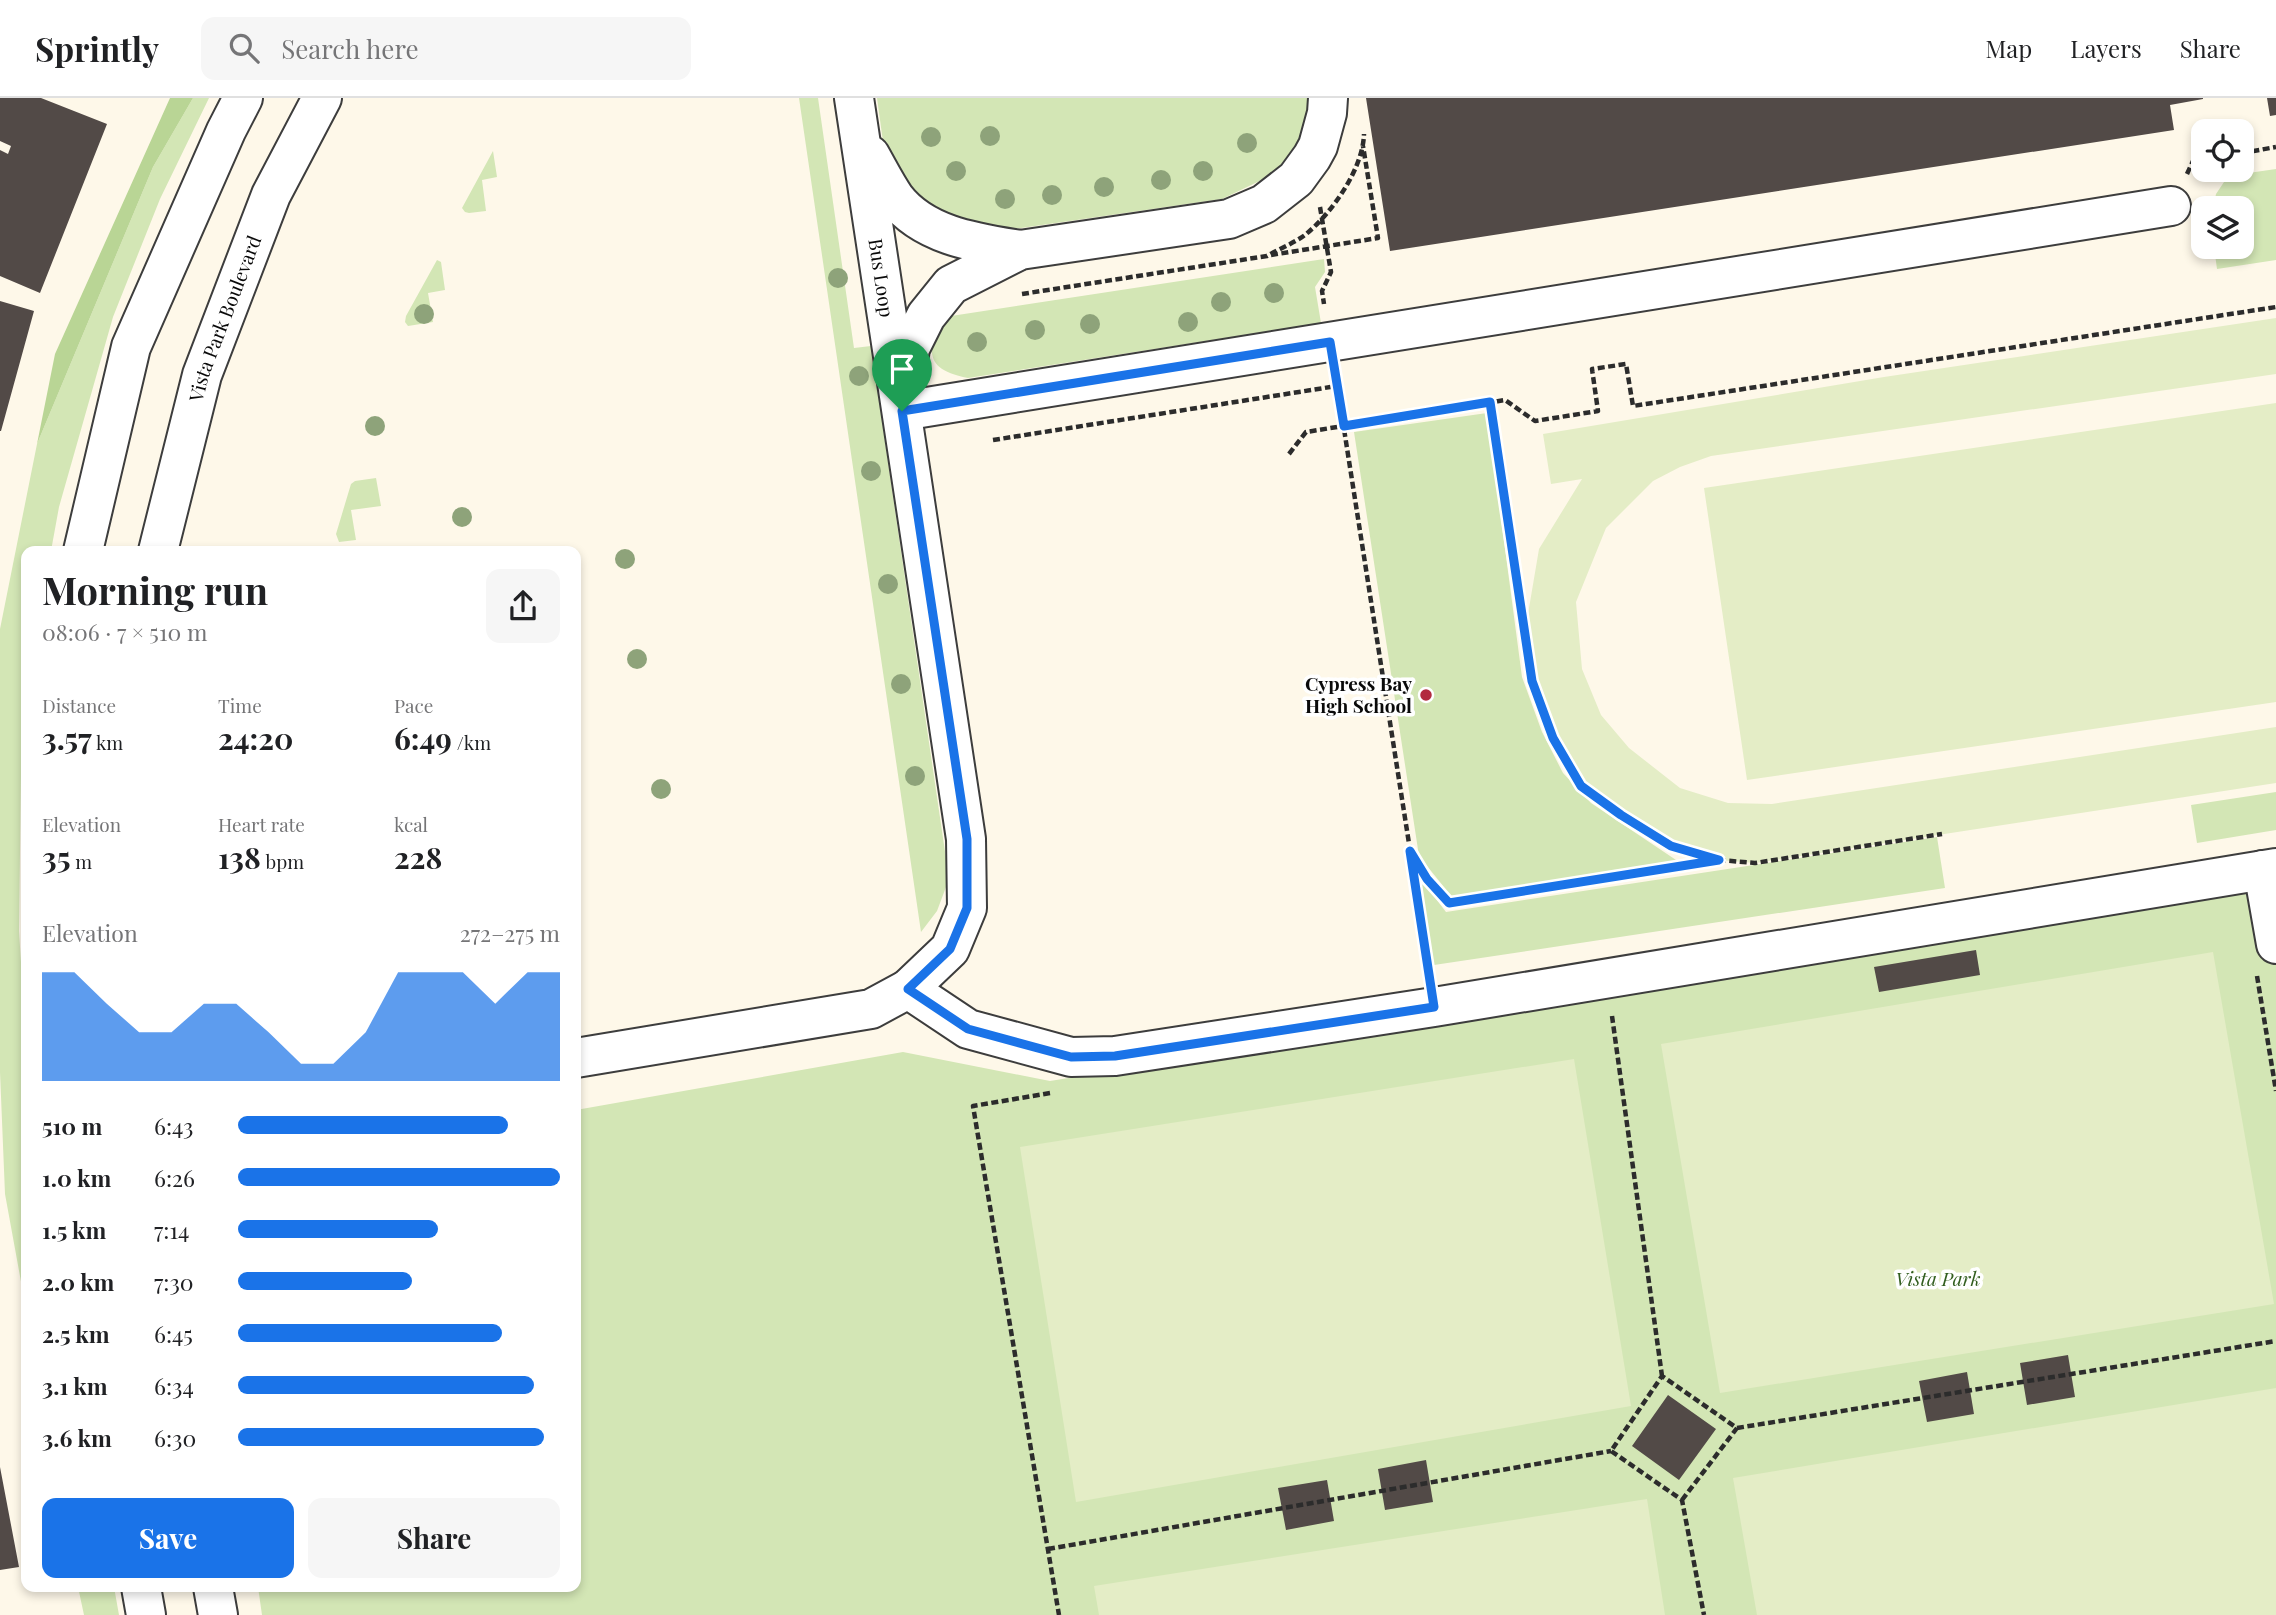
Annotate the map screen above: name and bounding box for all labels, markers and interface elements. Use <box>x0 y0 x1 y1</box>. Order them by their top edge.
search box <box>201 17 691 80</box>
text: Sprintly <box>35 26 159 70</box>
icon: search <box>225 29 263 67</box>
text: Search here <box>281 31 419 66</box>
text: Map <box>1986 32 2032 64</box>
text: Layers <box>2070 32 2142 64</box>
text: Share <box>2180 32 2241 64</box>
map controls <box>2191 119 2254 259</box>
button: locate <box>2191 119 2254 182</box>
button: layers <box>2191 196 2254 259</box>
street label: Vista Park Boulevard <box>182 231 266 405</box>
street label: Bus Loop <box>863 237 901 319</box>
pin <box>872 339 932 411</box>
icon: arrive <box>883 350 921 388</box>
text: Morning run <box>42 564 268 615</box>
button: share <box>486 569 560 643</box>
text: 08:06 · 7 × 510 m <box>42 616 207 647</box>
place label: Cypress Bay High School <box>1305 670 1412 718</box>
marker: Cypress Bay High School <box>1418 687 1434 703</box>
text: Distance <box>42 692 116 718</box>
text: Time <box>218 692 262 718</box>
text: Pace <box>394 692 433 718</box>
text: 3.57 <box>42 718 92 758</box>
text: 24:20 <box>218 718 293 758</box>
text: 6:49 <box>394 718 452 758</box>
text: km <box>92 729 123 755</box>
text: /km <box>452 729 491 755</box>
text: Elevation <box>42 811 121 837</box>
text: Heart rate <box>218 811 305 837</box>
text: kcal <box>394 811 428 837</box>
text: 35 <box>42 837 70 877</box>
text: 138 <box>218 837 261 877</box>
text: 228 <box>394 837 442 877</box>
text: m <box>70 848 92 874</box>
text: bpm <box>261 848 304 874</box>
text: Elevation <box>42 917 138 948</box>
text: 272–275 m <box>460 917 560 948</box>
text: 510 m <box>42 1110 102 1141</box>
text: 6:43 <box>154 1110 193 1141</box>
text: 1.0 km <box>42 1162 111 1193</box>
text: 6:26 <box>154 1162 195 1193</box>
text: 1.5 km <box>42 1214 106 1245</box>
text: 7:14 <box>154 1214 189 1245</box>
park label: Vista Park <box>1896 1265 1981 1291</box>
text: 2.0 km <box>42 1266 114 1297</box>
text: 7:30 <box>154 1266 194 1297</box>
text: 2.5 km <box>42 1318 109 1349</box>
text: 6:45 <box>154 1318 193 1349</box>
text: 3.1 km <box>42 1370 108 1401</box>
text: 6:34 <box>154 1370 194 1401</box>
text: 3.6 km <box>42 1422 112 1453</box>
text: 6:30 <box>154 1422 196 1453</box>
button: Save <box>42 1498 294 1578</box>
button: Share <box>308 1498 560 1578</box>

